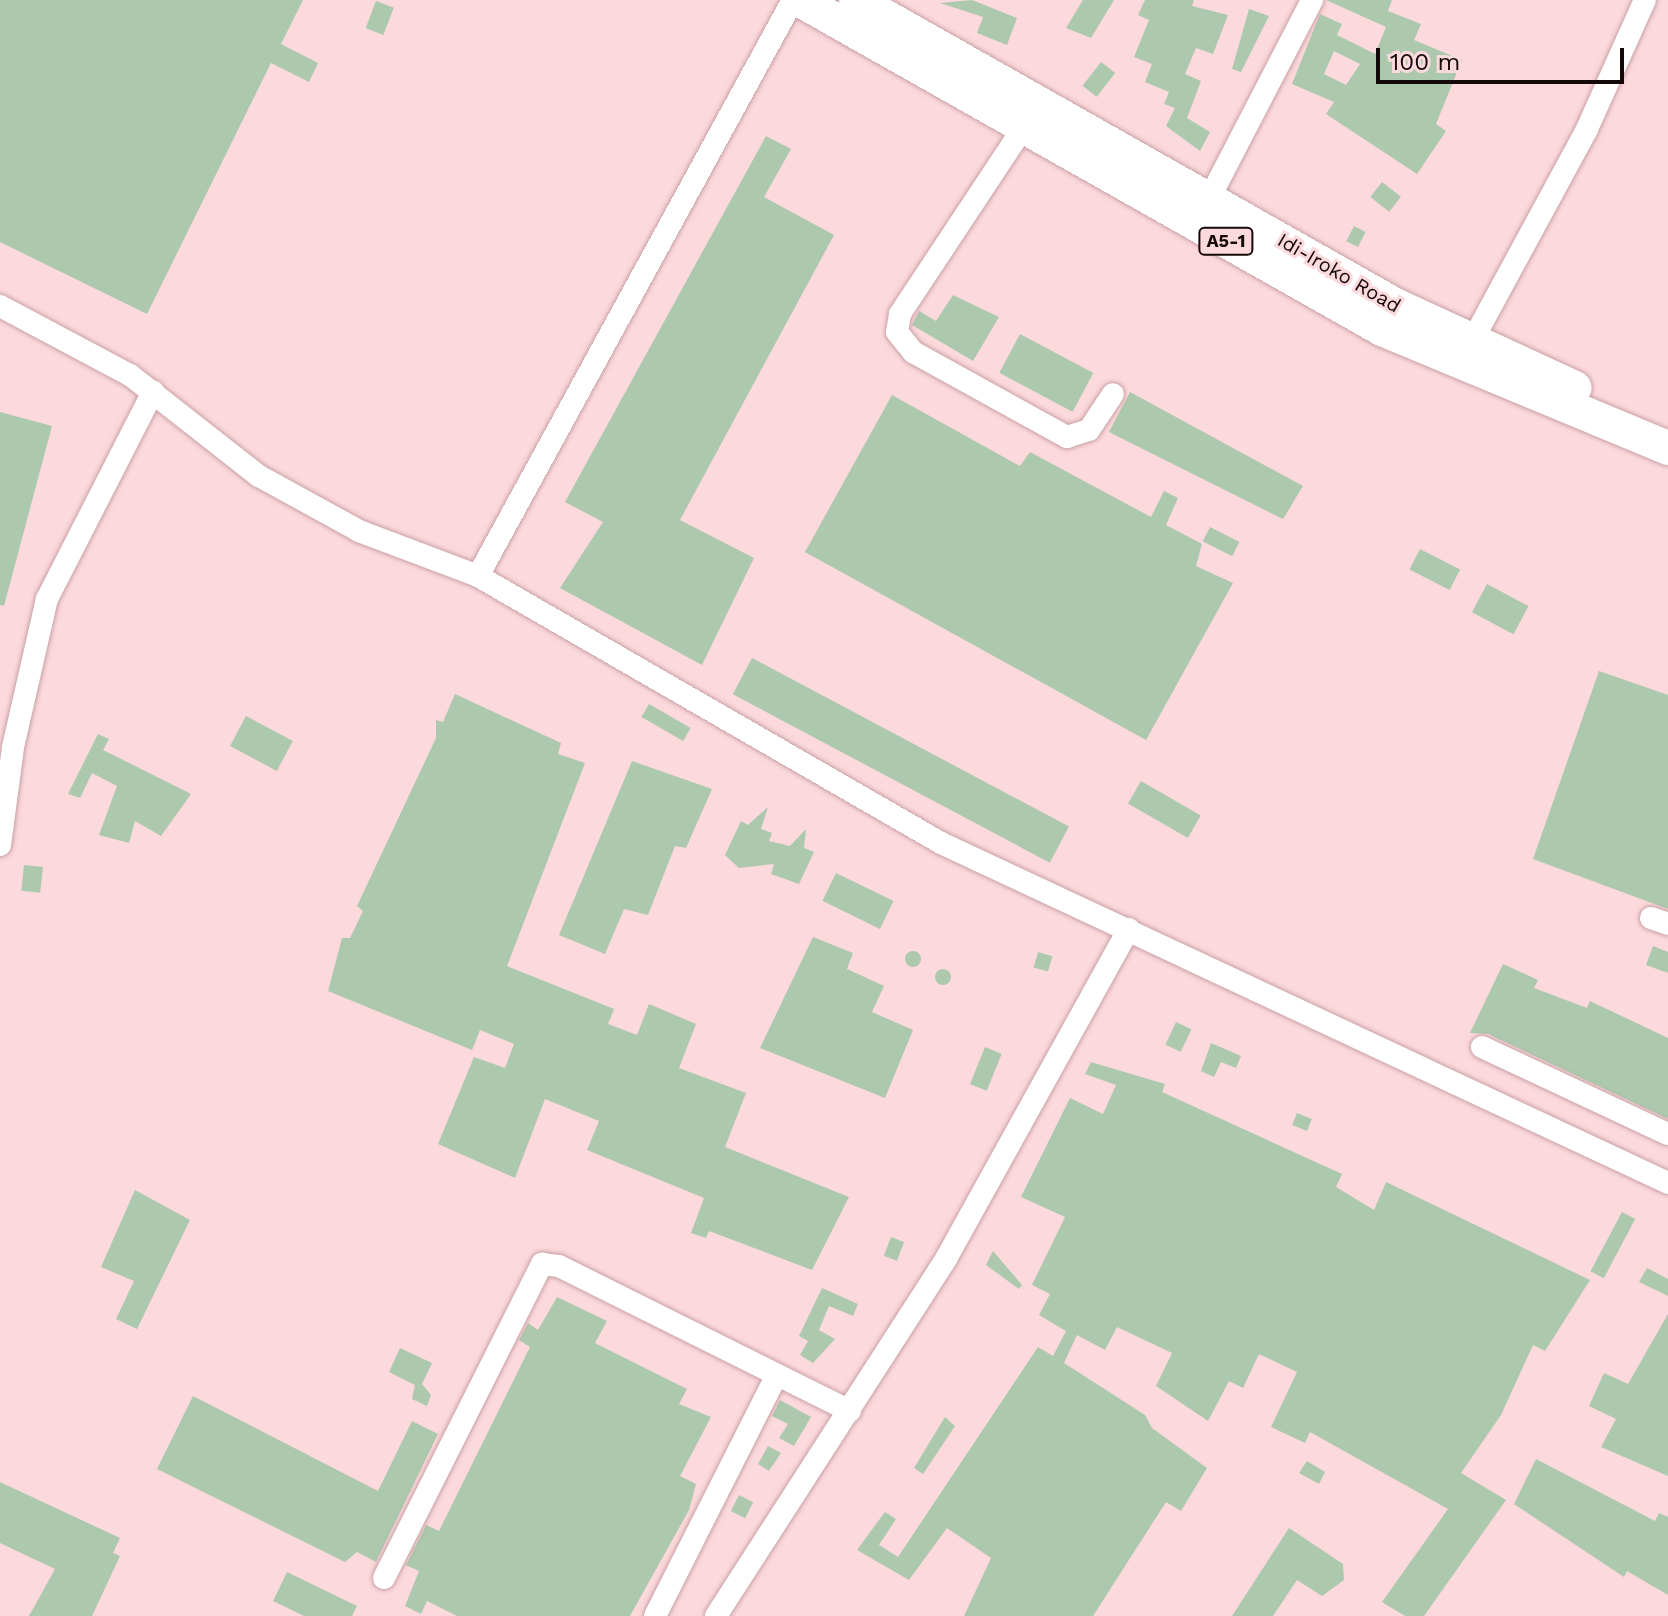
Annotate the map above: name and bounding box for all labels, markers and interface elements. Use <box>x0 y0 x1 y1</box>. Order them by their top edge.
scale bar <box>1380 32 1628 82</box>
text: 100 m <box>1390 48 1460 76</box>
road number: A5-1 <box>1198 227 1254 255</box>
street label: Idi-Iroko Road <box>1273 228 1405 318</box>

